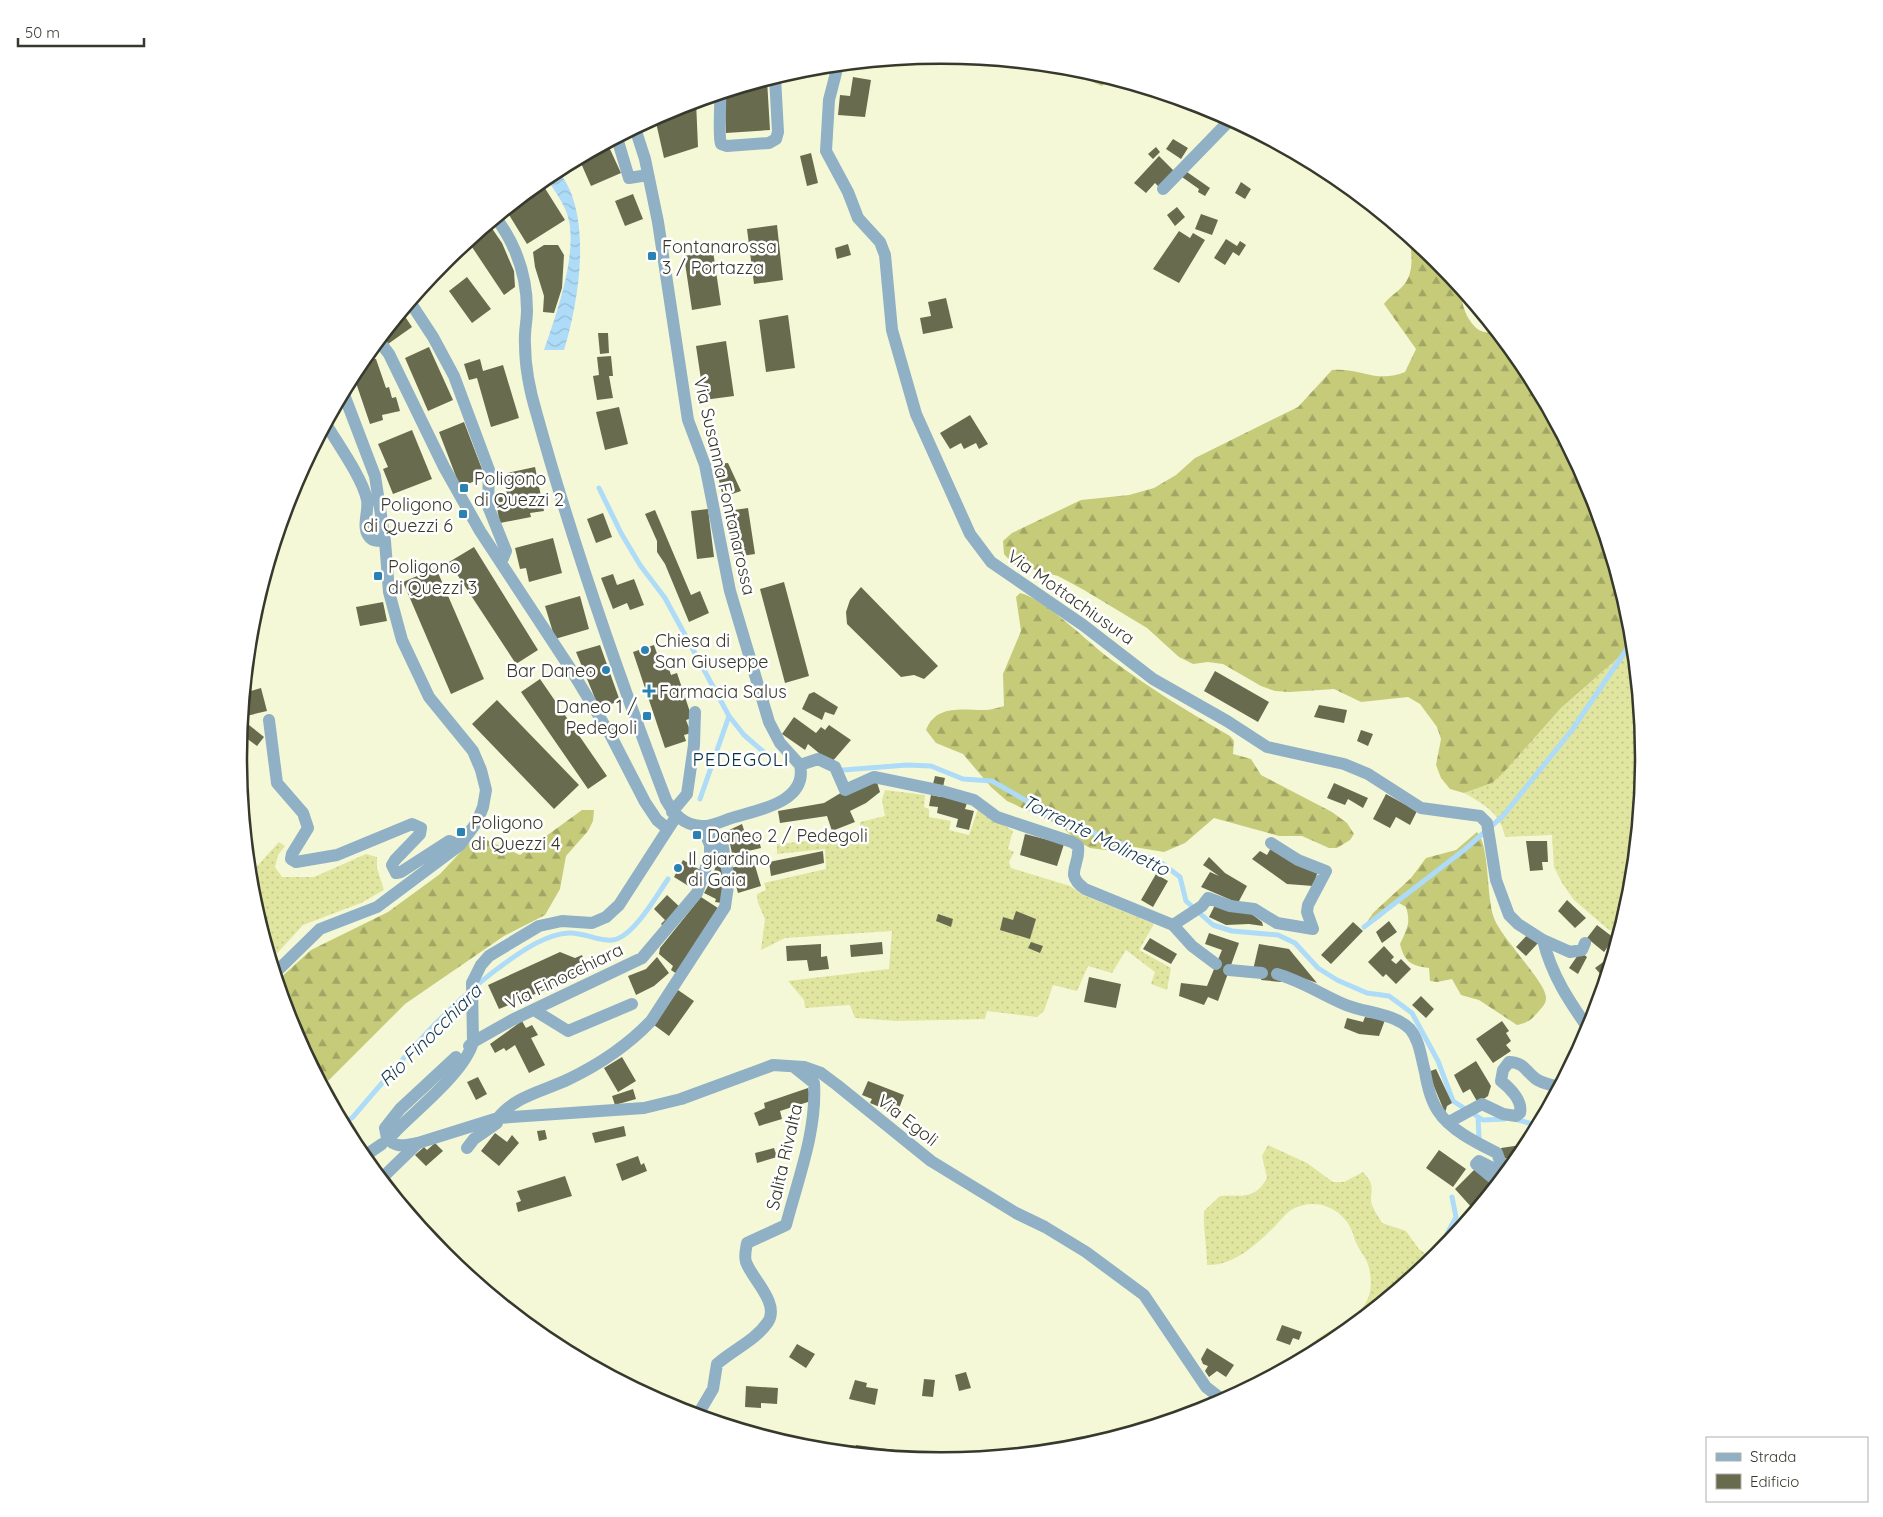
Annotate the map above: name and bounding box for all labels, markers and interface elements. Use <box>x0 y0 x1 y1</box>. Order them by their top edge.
scale bar <box>18 15 144 47</box>
text: 50 m <box>25 23 60 42</box>
place label: Fontanarossa 3 / Portazza <box>662 235 777 279</box>
marker: Fontanarossa 3 / Portazza <box>646 250 658 262</box>
street label: Via Susanna Fontanarossa <box>689 375 761 597</box>
place label: Poligono di Quezzi 2 <box>474 467 564 511</box>
marker: Poligono di Quezzi 2 <box>458 482 470 494</box>
place label: Poligono di Quezzi 6 <box>363 493 453 537</box>
marker: Poligono di Quezzi 6 <box>457 508 469 520</box>
street label: Via Mottachiusura <box>1003 544 1139 650</box>
place label: Poligono di Quezzi 3 <box>388 555 477 599</box>
marker: Poligono di Quezzi 3 <box>372 570 384 582</box>
place label: Chiesa di San Giuseppe <box>655 629 769 673</box>
marker: Chiesa di San Giuseppe <box>639 644 651 656</box>
place label: Bar Daneo <box>506 659 596 682</box>
marker: Bar Daneo <box>600 664 612 676</box>
place label: Farmacia Salus <box>659 680 787 703</box>
marker: Farmacia Salus <box>643 685 655 697</box>
place label: Daneo 1 / Pedegoli <box>556 695 638 739</box>
marker: Daneo 1 / Pedegoli <box>641 710 653 722</box>
district label: PEDEGOLI <box>692 747 790 771</box>
water label: Torrente Molinetto <box>1019 789 1175 882</box>
place label: Poligono di Quezzi 4 <box>471 811 561 855</box>
place label: Daneo 2 / Pedegoli <box>707 824 868 847</box>
marker: Poligono di Quezzi 4 <box>455 826 467 838</box>
marker: Daneo 2 / Pedegoli <box>691 829 703 841</box>
place label: Il giardino di Gaia <box>688 847 770 891</box>
marker: Il giardino di Gaia <box>672 862 684 874</box>
street label: Via Finocchiara <box>501 938 627 1014</box>
water label: Rio Finocchiara <box>374 978 487 1091</box>
street label: Via Egoli <box>873 1089 943 1151</box>
street label: Salita Rivalta <box>761 1102 807 1212</box>
legend <box>1706 1437 1868 1502</box>
text: Strada <box>1750 1447 1796 1466</box>
text: Edificio <box>1750 1472 1799 1491</box>

